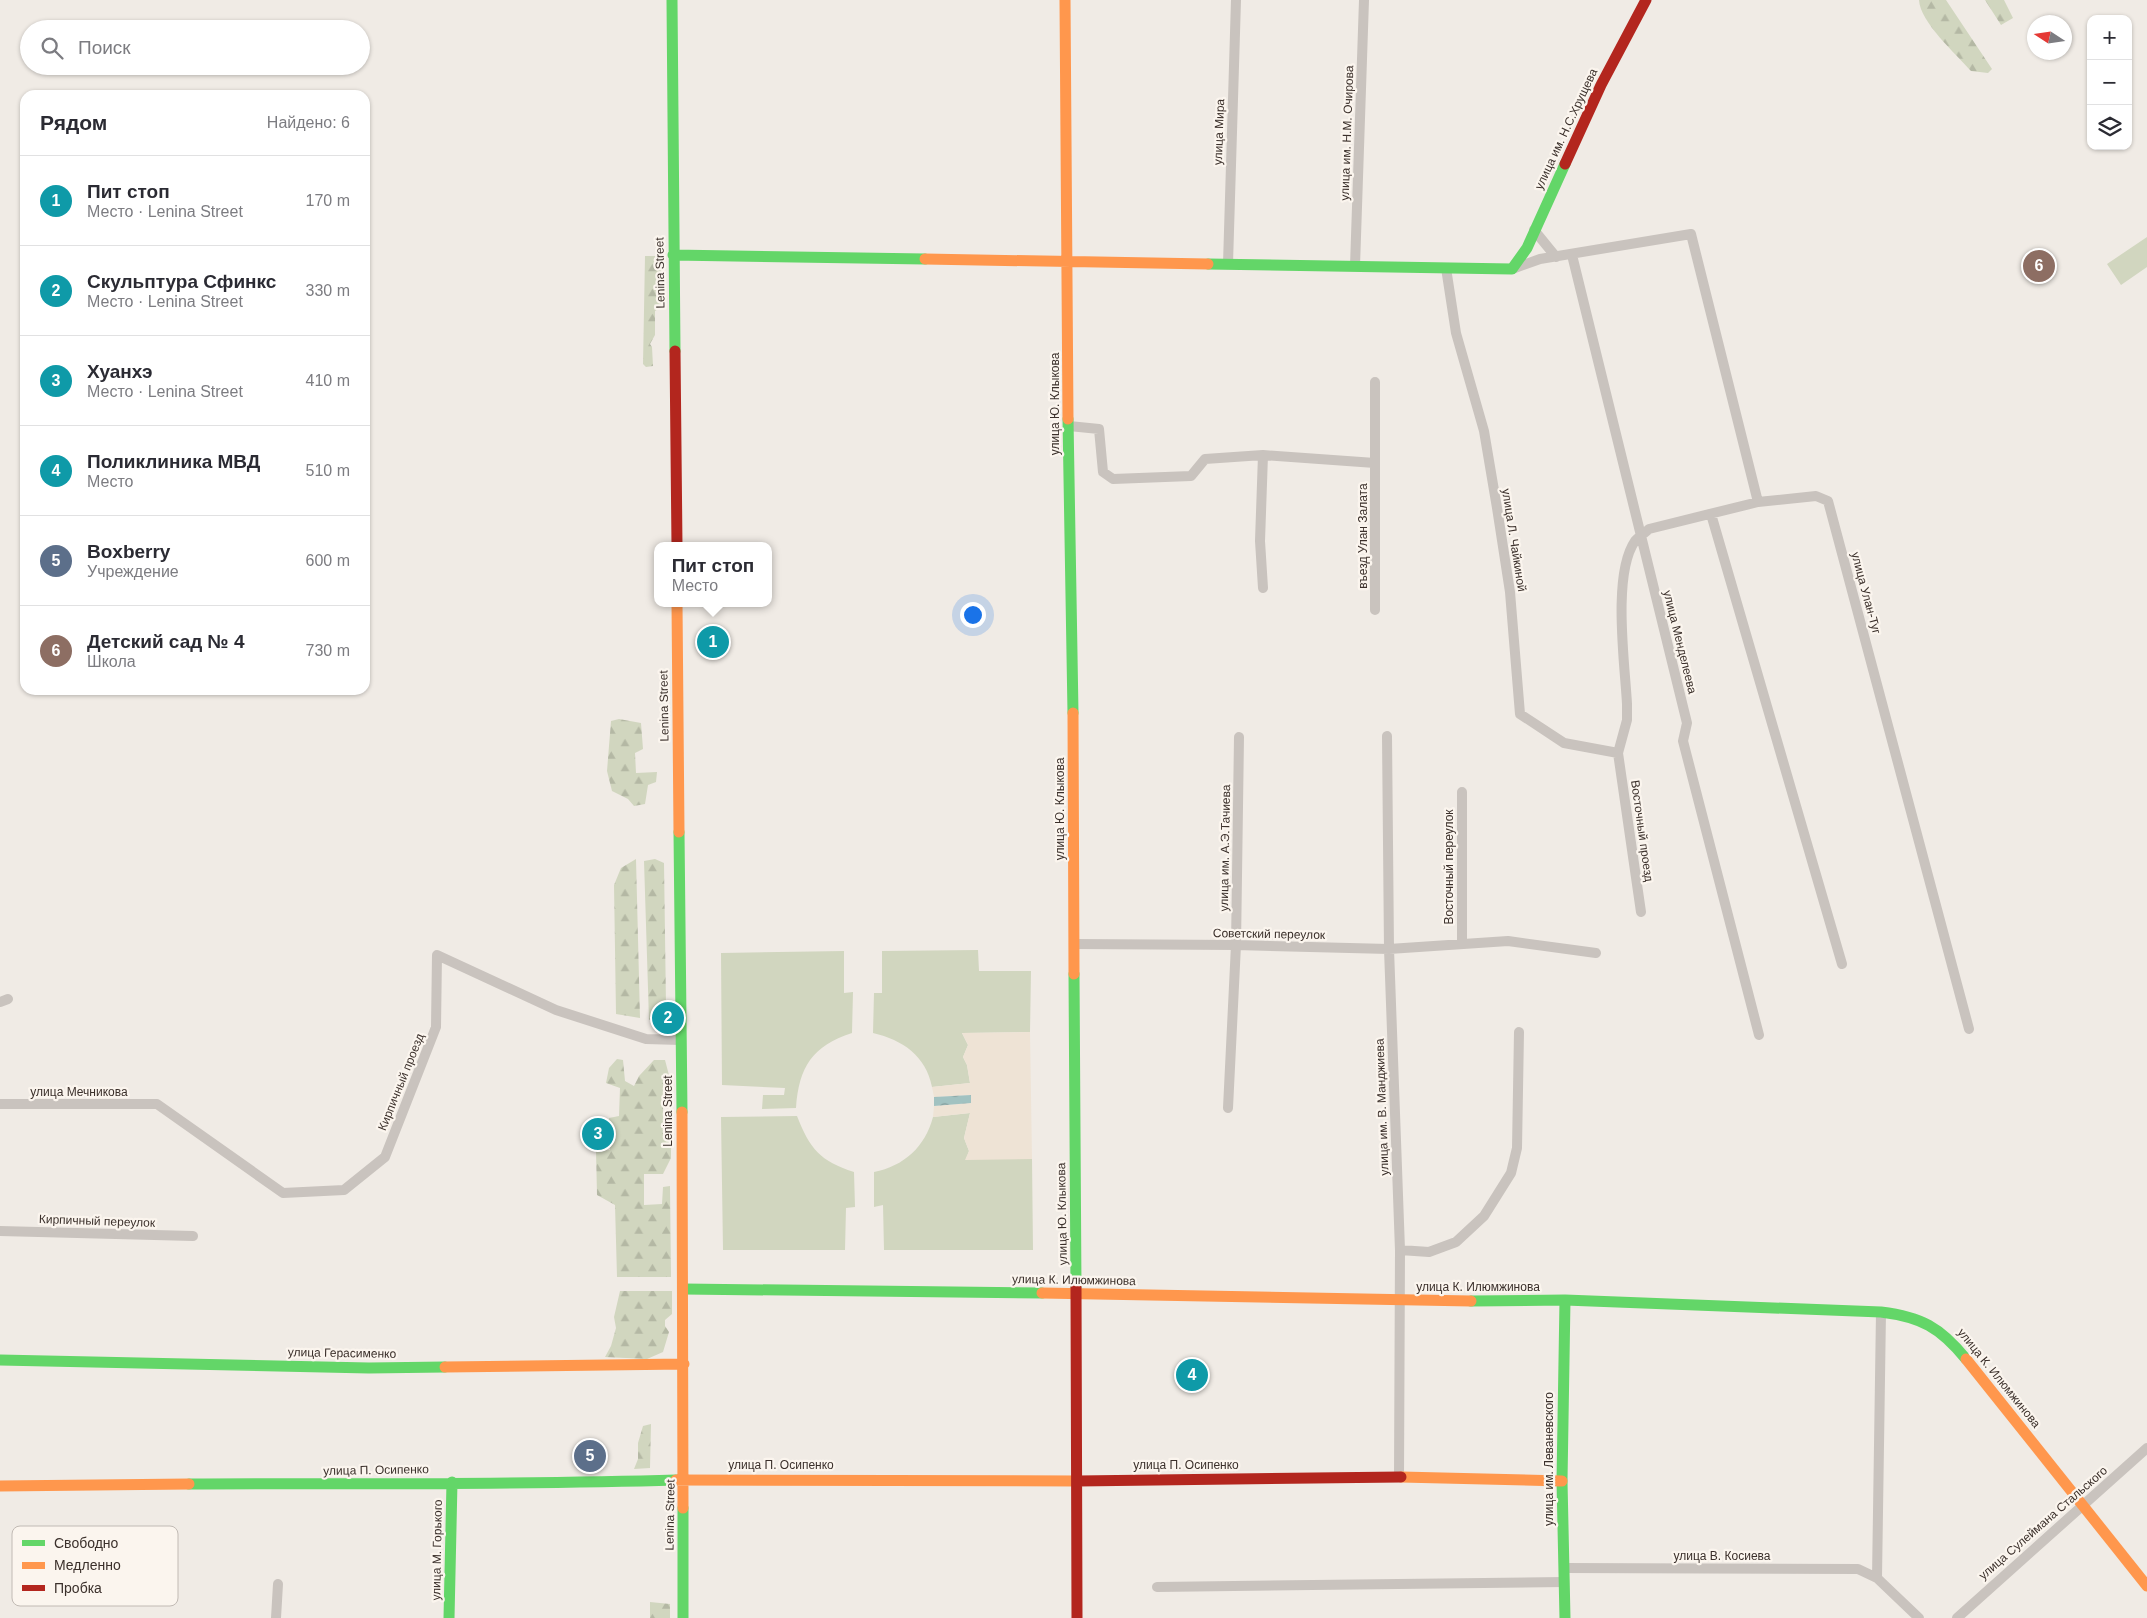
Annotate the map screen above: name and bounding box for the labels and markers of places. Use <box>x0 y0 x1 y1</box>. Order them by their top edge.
pin: 6 <box>2023 247 2055 285</box>
pin: 1 <box>697 623 729 661</box>
pin: 2 <box>652 999 684 1037</box>
pin: 3 <box>582 1115 614 1153</box>
pin: 4 <box>1176 1356 1208 1394</box>
pin: 5 <box>574 1437 606 1475</box>

